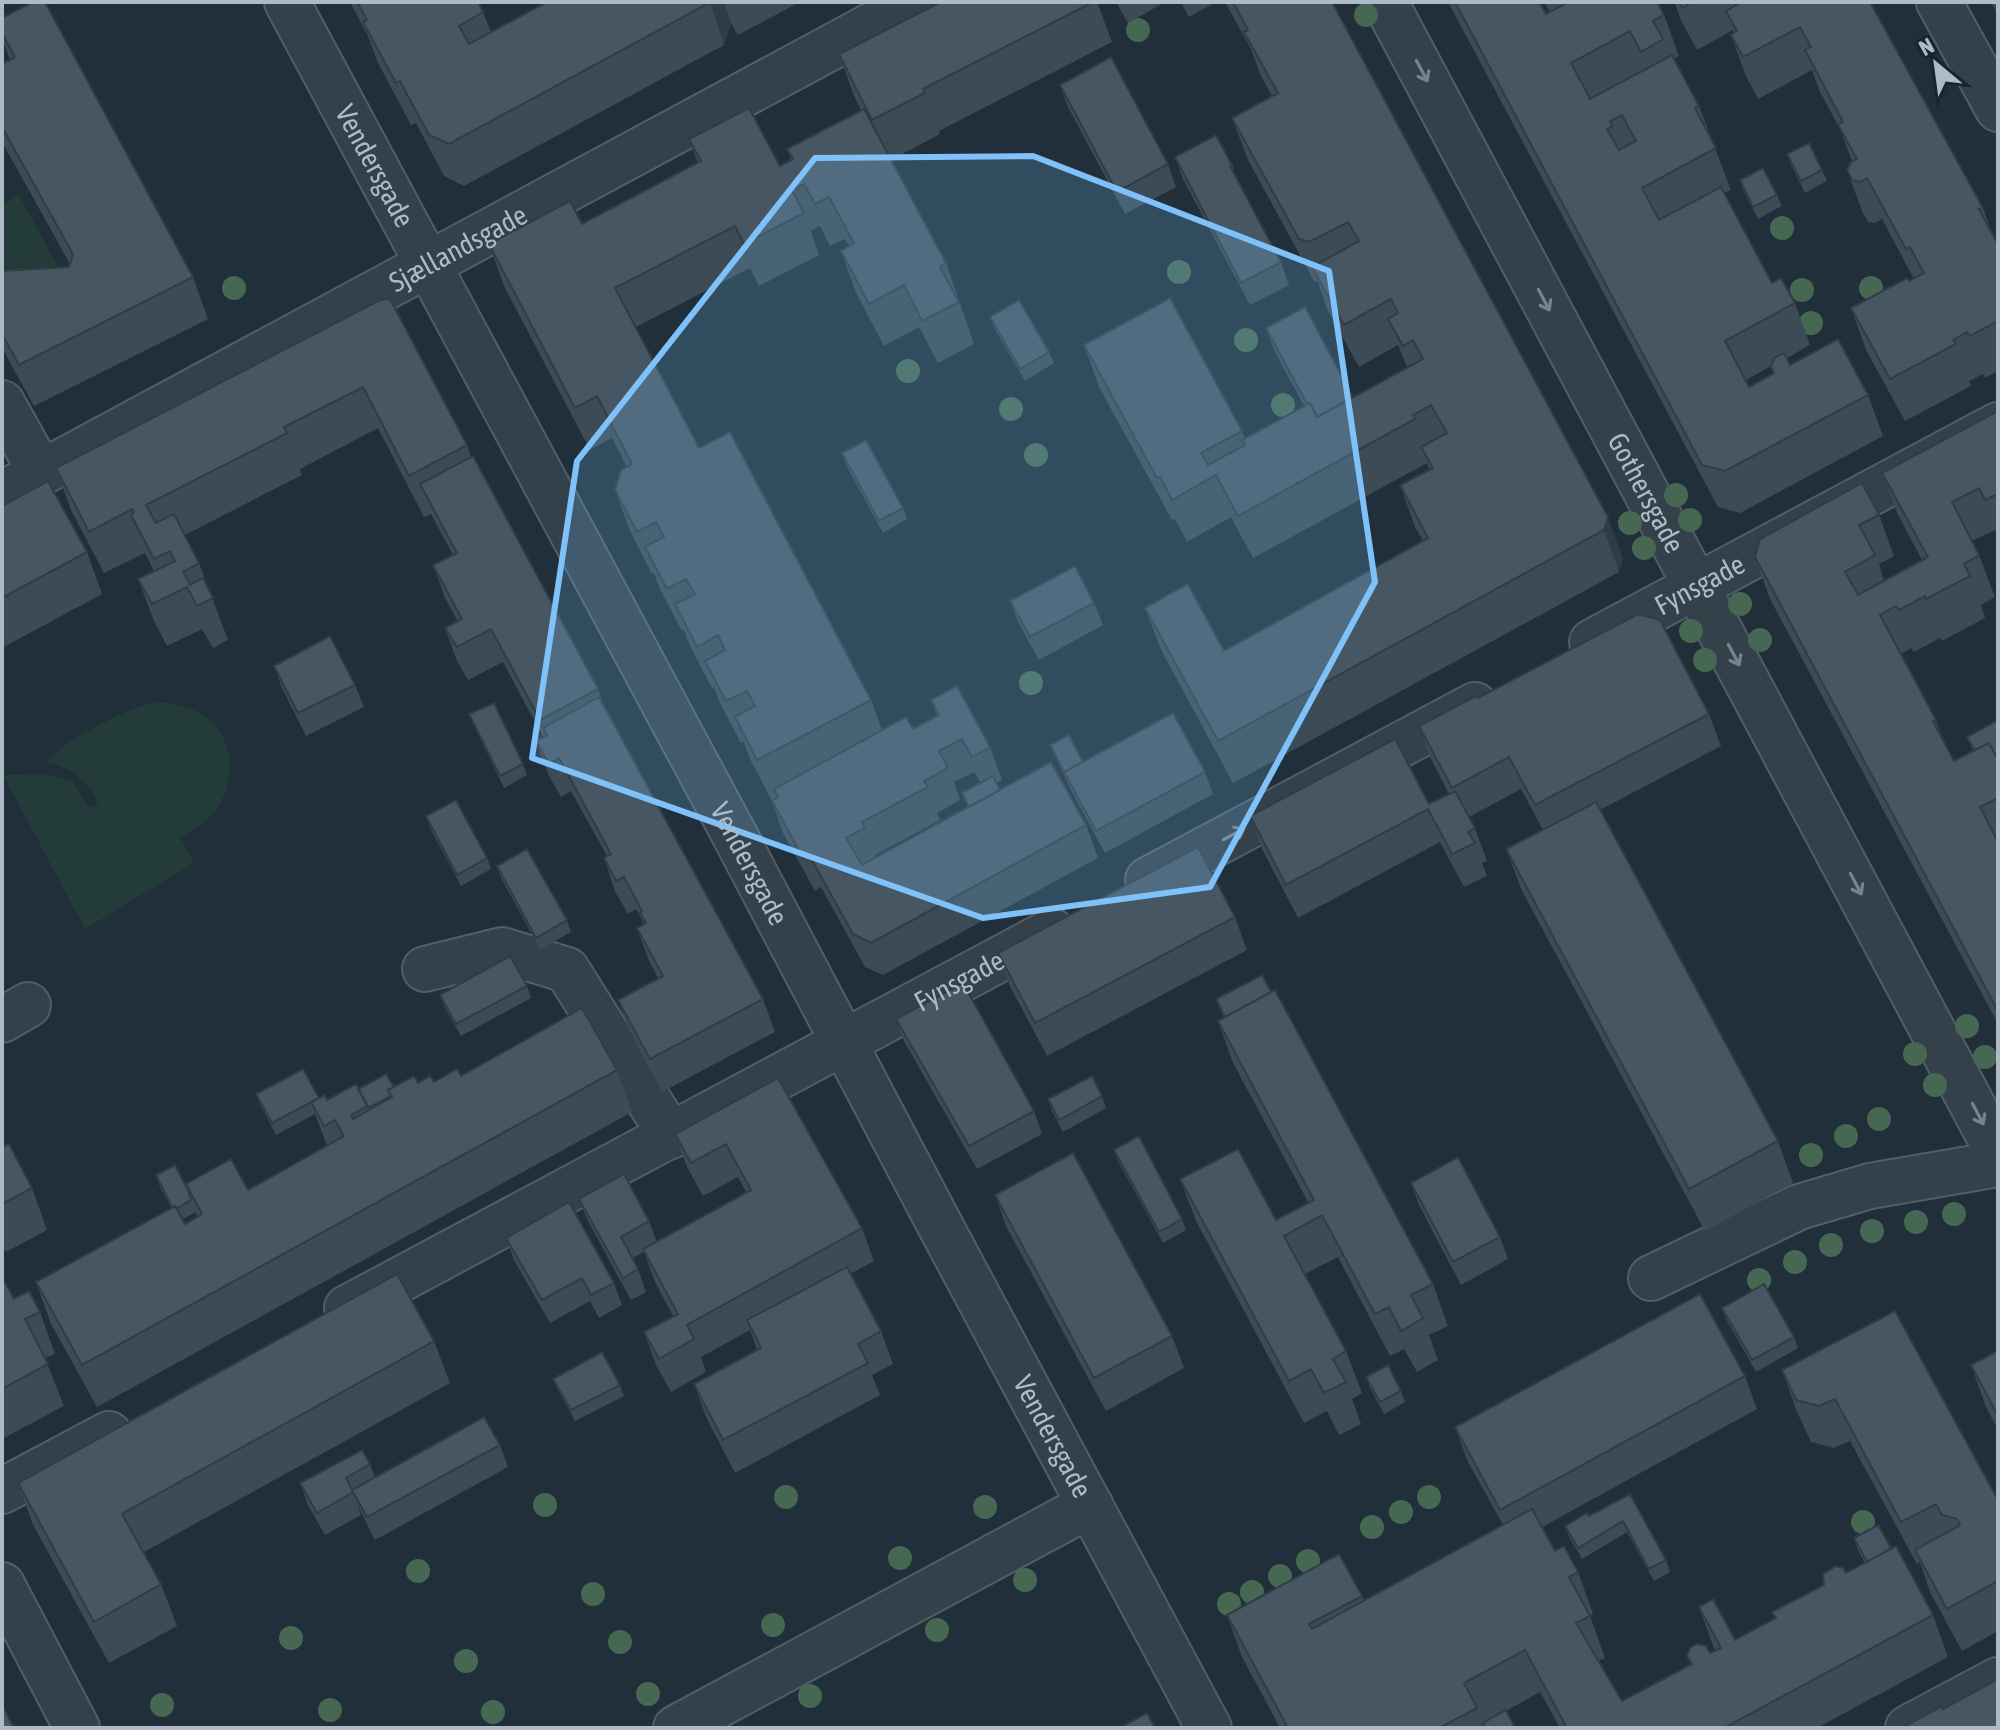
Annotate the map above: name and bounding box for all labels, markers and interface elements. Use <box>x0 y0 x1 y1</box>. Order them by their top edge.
north arrow <box>1896 24 1976 104</box>
text: N <box>1914 32 1938 61</box>
one-way arrow <box>1414 58 1430 82</box>
street label: Vendersgade <box>329 99 421 232</box>
street label: Sjællandsgade <box>384 198 532 298</box>
one-way arrow <box>1537 288 1553 311</box>
street label: Gothersgade <box>1601 427 1691 558</box>
street label: Fynsgade <box>1649 548 1750 621</box>
one-way arrow <box>1727 642 1743 666</box>
street label: Vendersgade <box>704 797 795 930</box>
one-way arrow <box>1222 825 1246 841</box>
one-way arrow <box>1849 872 1864 896</box>
street label: Fynsgade <box>909 944 1009 1018</box>
one-way arrow <box>1970 1102 1986 1126</box>
street label: Vendersgade <box>1007 1370 1099 1503</box>

